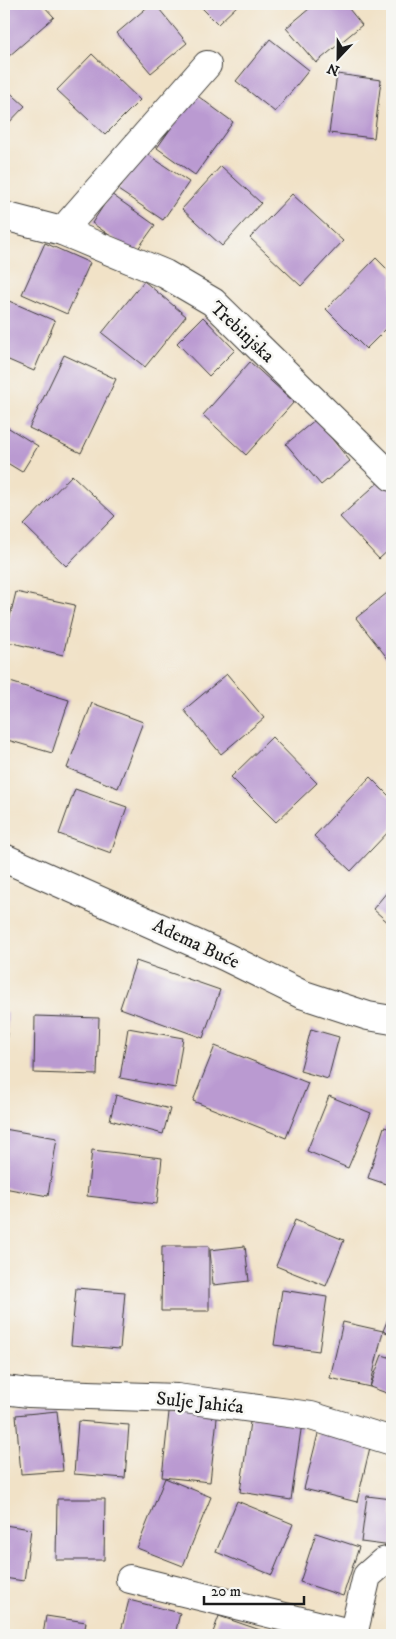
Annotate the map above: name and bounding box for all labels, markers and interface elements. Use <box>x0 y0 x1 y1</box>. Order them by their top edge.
north arrow <box>314 32 364 82</box>
text: N <box>324 58 342 80</box>
street label: Trebinjska <box>205 296 279 368</box>
street label: Adema Buće <box>149 914 243 974</box>
street label: Sulje Jahića <box>155 1387 245 1419</box>
scale bar <box>204 1574 304 1606</box>
text: 20 m <box>211 1582 241 1601</box>

